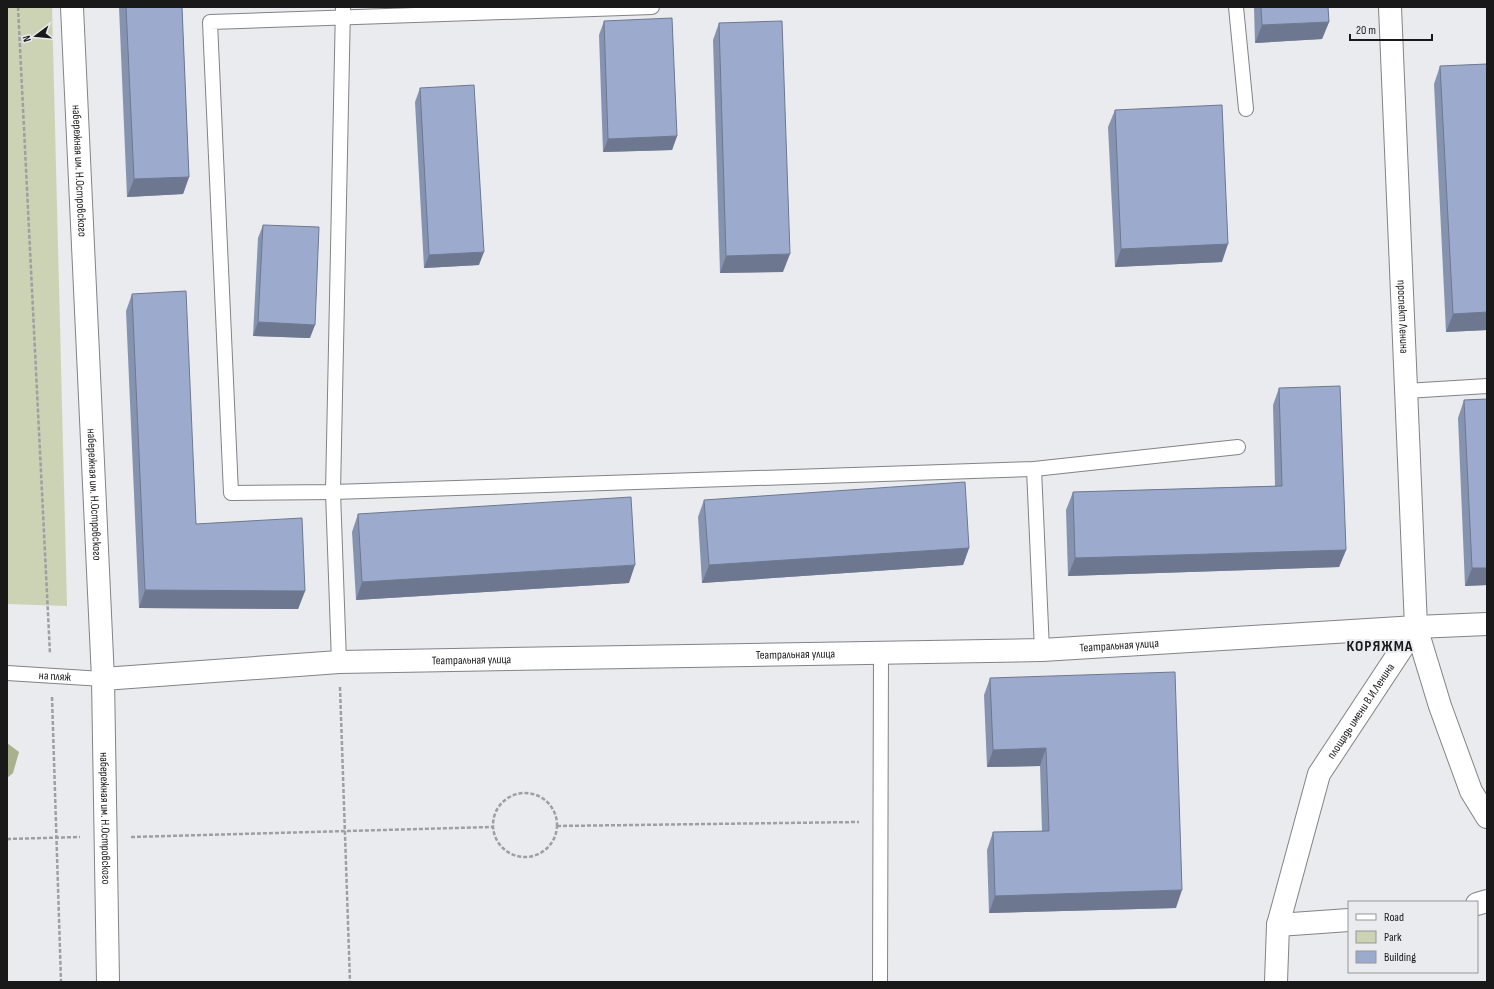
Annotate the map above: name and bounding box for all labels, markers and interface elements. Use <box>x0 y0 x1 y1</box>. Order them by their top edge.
north arrow <box>16 16 56 56</box>
scale bar <box>1350 16 1432 42</box>
text: 20 m <box>1356 23 1376 38</box>
text: N <box>20 34 34 43</box>
street label: набережная им. Н.Островского <box>69 104 90 237</box>
street label: проспект Ленина <box>1393 280 1412 354</box>
street label: набережная им. Н.Островского <box>83 428 105 561</box>
street label: Театральная улица <box>1079 636 1160 656</box>
district label: КОРЯЖМА <box>1347 637 1413 656</box>
street label: Театральная улица <box>755 647 836 663</box>
street label: Театральная улица <box>432 652 512 668</box>
street label: площадь имени В.И.Ленина <box>1324 660 1398 762</box>
street label: на пляж <box>38 668 72 685</box>
street label: набережная им. Н.Островского <box>96 752 113 884</box>
legend <box>1348 901 1478 973</box>
text: Road <box>1384 910 1404 925</box>
text: Park <box>1384 930 1402 945</box>
text: Building <box>1384 950 1416 965</box>

